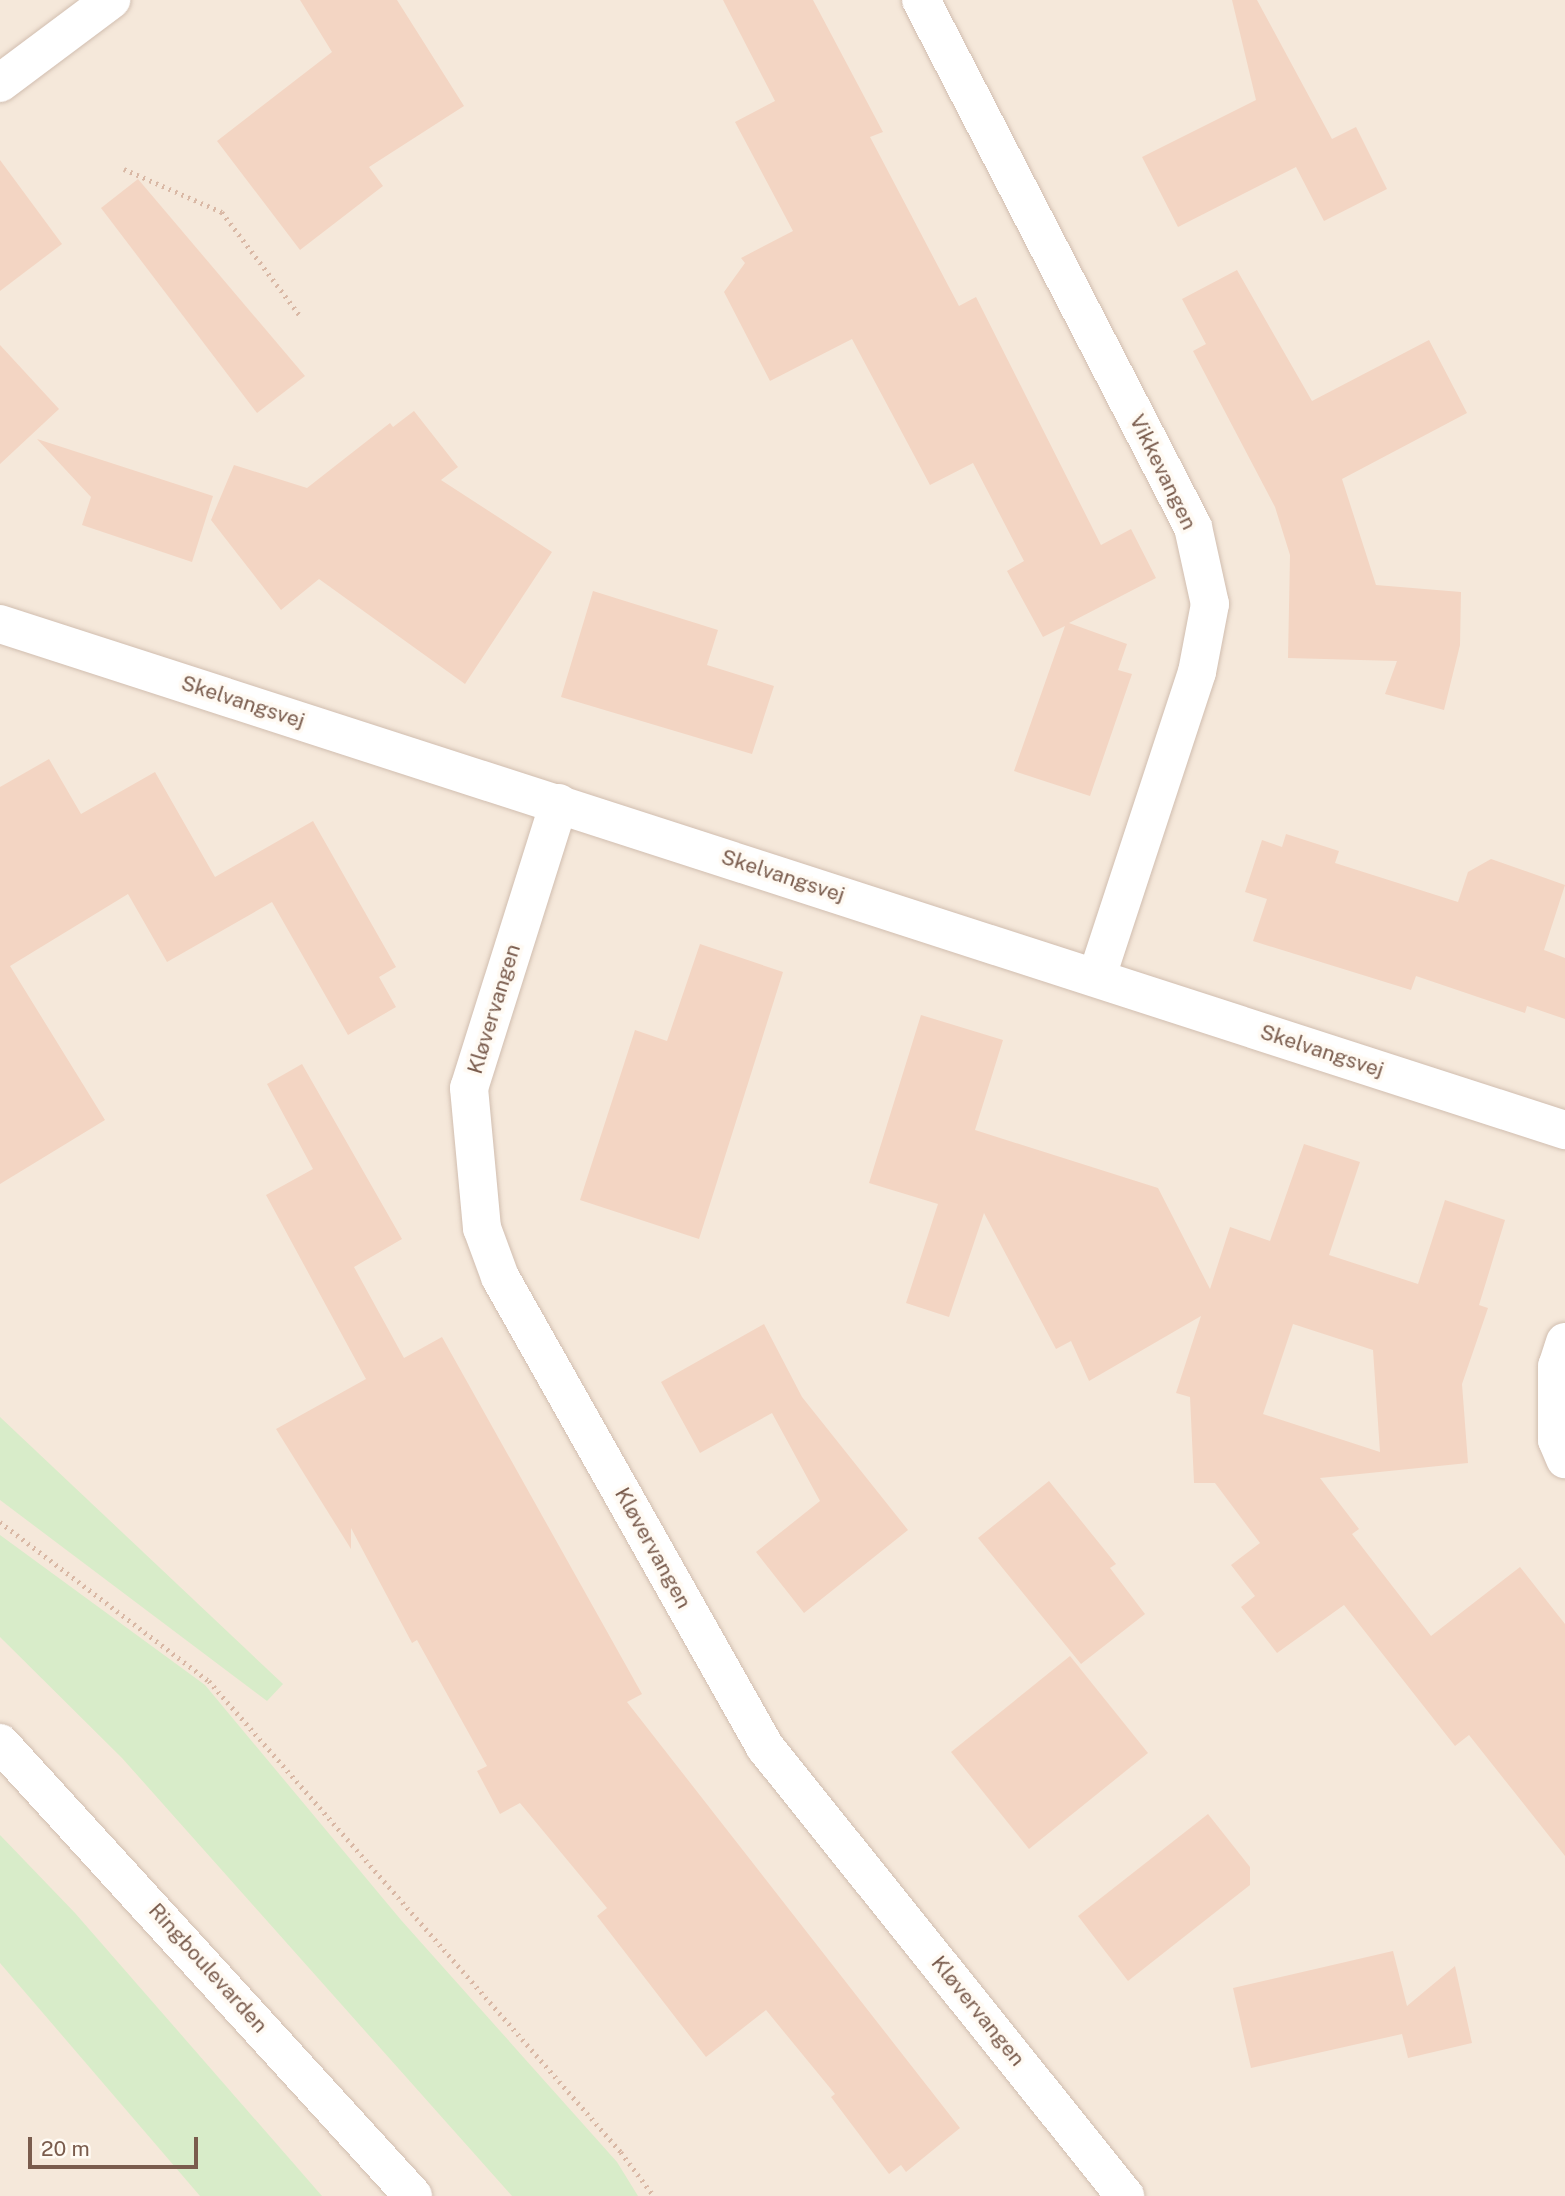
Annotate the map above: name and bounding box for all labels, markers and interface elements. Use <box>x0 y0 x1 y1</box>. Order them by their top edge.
street label: Vikkevangen <box>1124 410 1202 534</box>
street label: Skelvangsvej <box>178 670 308 734</box>
street label: Skelvangsvej <box>718 844 848 908</box>
street label: Kløvervangen <box>462 941 526 1077</box>
street label: Skelvangsvej <box>1257 1019 1387 1083</box>
street label: Kløvervangen <box>609 1483 697 1613</box>
street label: Ringboulevarden <box>143 1898 273 2038</box>
street label: Kløvervangen <box>926 1951 1030 2071</box>
scale bar <box>32 2122 201 2166</box>
text: 20 m <box>41 2136 90 2161</box>

